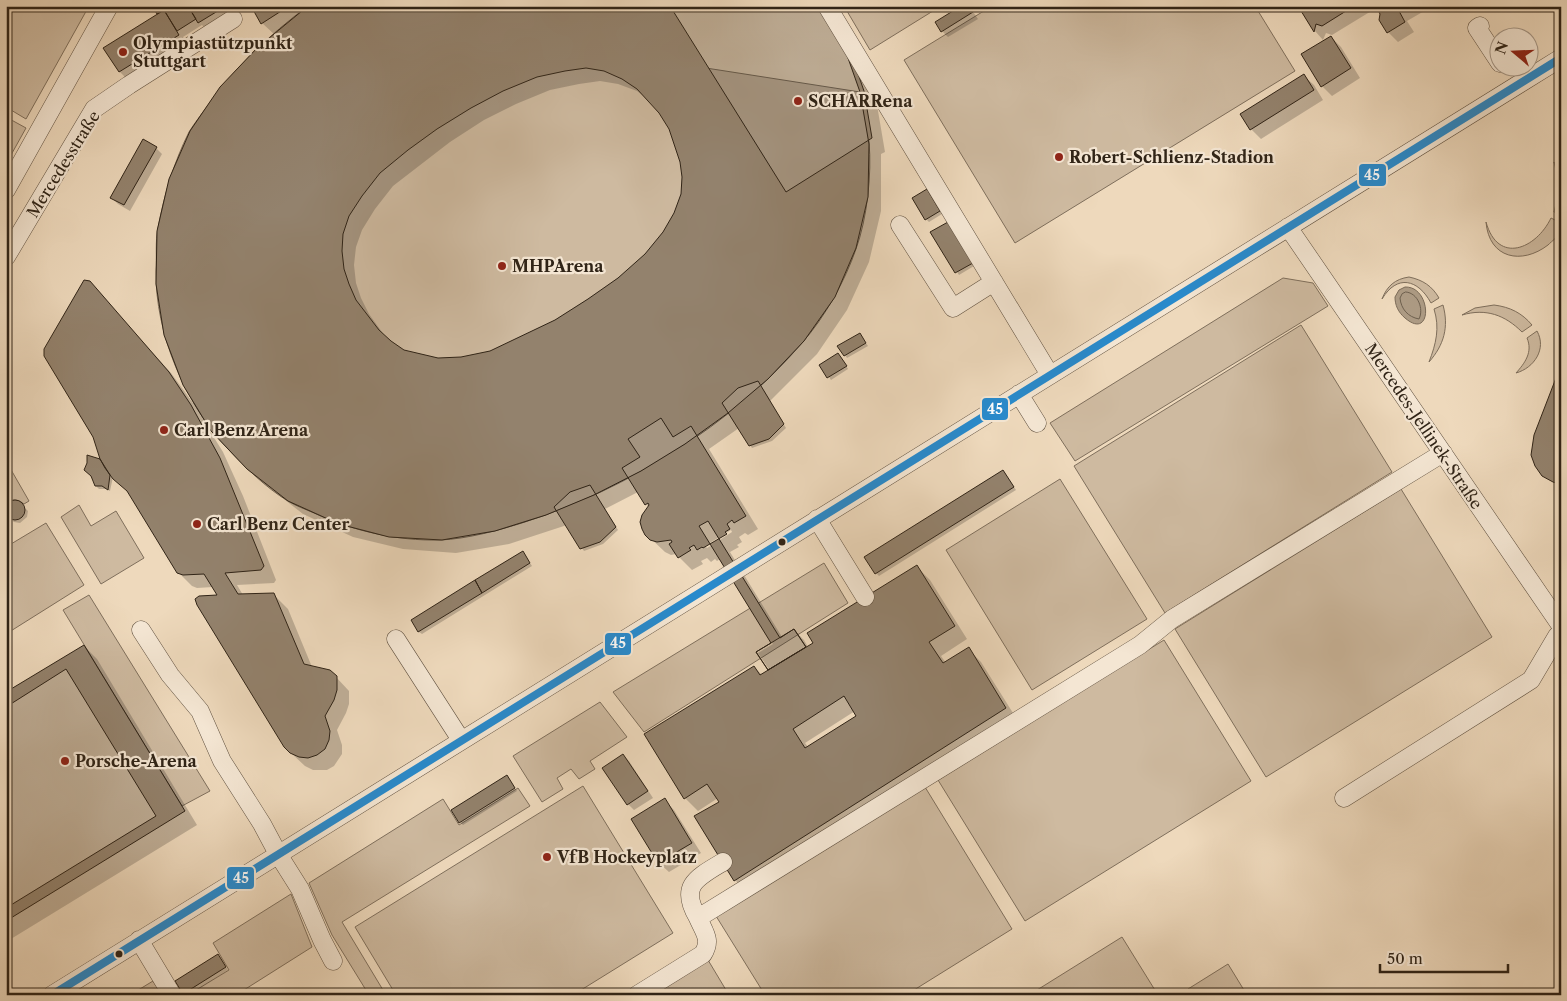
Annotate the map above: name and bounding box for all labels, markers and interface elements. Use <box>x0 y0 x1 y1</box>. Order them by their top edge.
north arrow <box>1490 28 1540 78</box>
place label: Olympiastützpunkt Stuttgart <box>133 33 293 71</box>
text: N <box>1491 39 1512 56</box>
marker: Olympiastützpunkt Stuttgart <box>117 46 129 58</box>
place label: SCHARRena <box>808 91 913 111</box>
marker: SCHARRena <box>792 95 804 107</box>
street label: Mercedesstraße <box>22 107 104 221</box>
place label: Robert-Schlienz-Stadion <box>1069 147 1274 167</box>
marker: Robert-Schlienz-Stadion <box>1053 151 1065 163</box>
line badge: 45 <box>1358 163 1387 187</box>
text: 45 <box>1364 166 1380 184</box>
place label: MHPArena <box>512 256 604 276</box>
marker: MHPArena <box>496 260 508 272</box>
street label: Mercedes-Jellinek-Straße <box>1361 339 1487 513</box>
line badge: 45 <box>981 397 1009 421</box>
text: 45 <box>987 400 1003 418</box>
place label: Carl Benz Arena <box>174 420 309 440</box>
marker: Carl Benz Arena <box>158 424 170 436</box>
place label: Carl Benz Center <box>207 514 349 534</box>
marker: Carl Benz Center <box>191 518 203 530</box>
unlabelled marker <box>777 537 787 547</box>
line badge: 45 <box>604 632 632 656</box>
text: 45 <box>610 634 626 652</box>
place label: Porsche-Arena <box>75 751 198 771</box>
marker: Porsche-Arena <box>59 755 71 767</box>
place label: VfB Hockeyplatz <box>556 847 697 867</box>
marker: VfB Hockeyplatz <box>541 851 553 863</box>
line badge: 45 <box>226 866 255 890</box>
text: 45 <box>233 869 249 887</box>
scale bar <box>1380 941 1507 973</box>
unlabelled marker <box>114 949 124 959</box>
text: 50 m <box>1387 949 1423 968</box>

